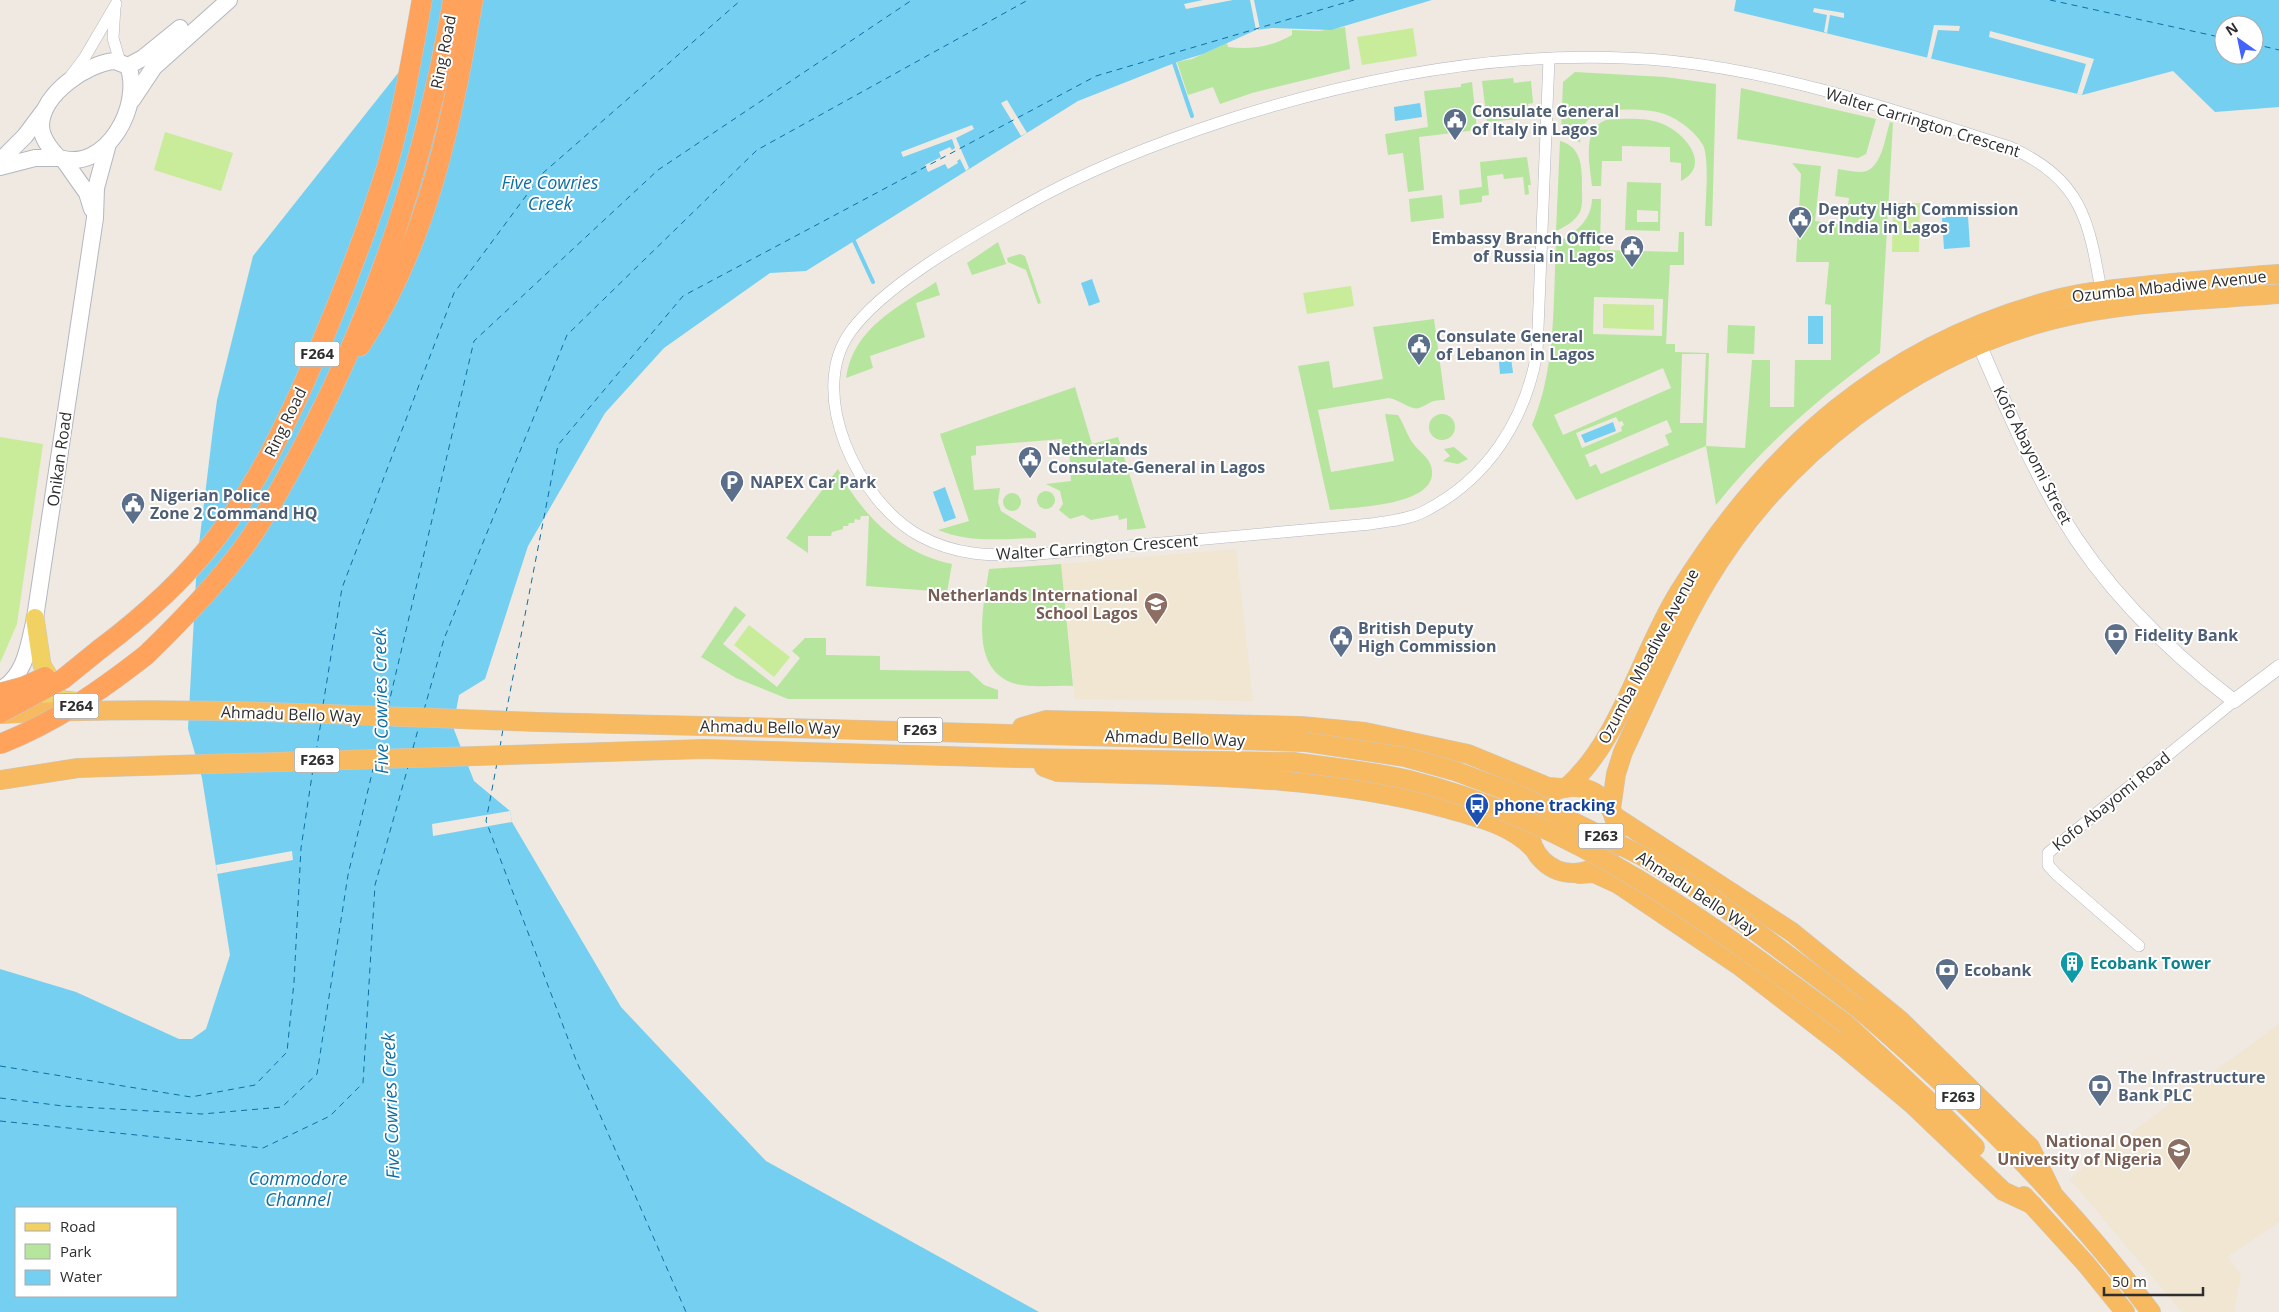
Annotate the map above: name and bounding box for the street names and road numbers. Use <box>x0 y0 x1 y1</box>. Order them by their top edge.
street label: Ring Road <box>425 13 461 91</box>
street label: Walter Carrington Crescent <box>1823 82 2023 162</box>
street label: Ozumba Mbadiwe Avenue <box>2071 265 2267 307</box>
road number: F264 <box>294 342 340 366</box>
street label: Kofo Abayomi Street <box>1989 382 2078 528</box>
street label: Ring Road <box>259 384 311 460</box>
street label: Onikan Road <box>41 410 77 508</box>
street label: Walter Carrington Crescent <box>995 529 1199 565</box>
street label: Ozumba Mbadiwe Avenue <box>1592 564 1704 747</box>
road number: F264 <box>54 694 98 718</box>
street label: Ahmadu Bello Way <box>221 701 362 727</box>
street label: Ahmadu Bello Way <box>700 715 841 739</box>
road number: F263 <box>898 718 942 742</box>
street label: Ahmadu Bello Way <box>1105 725 1246 751</box>
street label: Kofo Abayomi Road <box>2047 746 2175 856</box>
road number: F263 <box>294 748 340 772</box>
road number: F263 <box>1578 824 1624 848</box>
street label: Ahmadu Bello Way <box>1632 846 1763 941</box>
road number: F263 <box>1936 1084 1980 1110</box>

